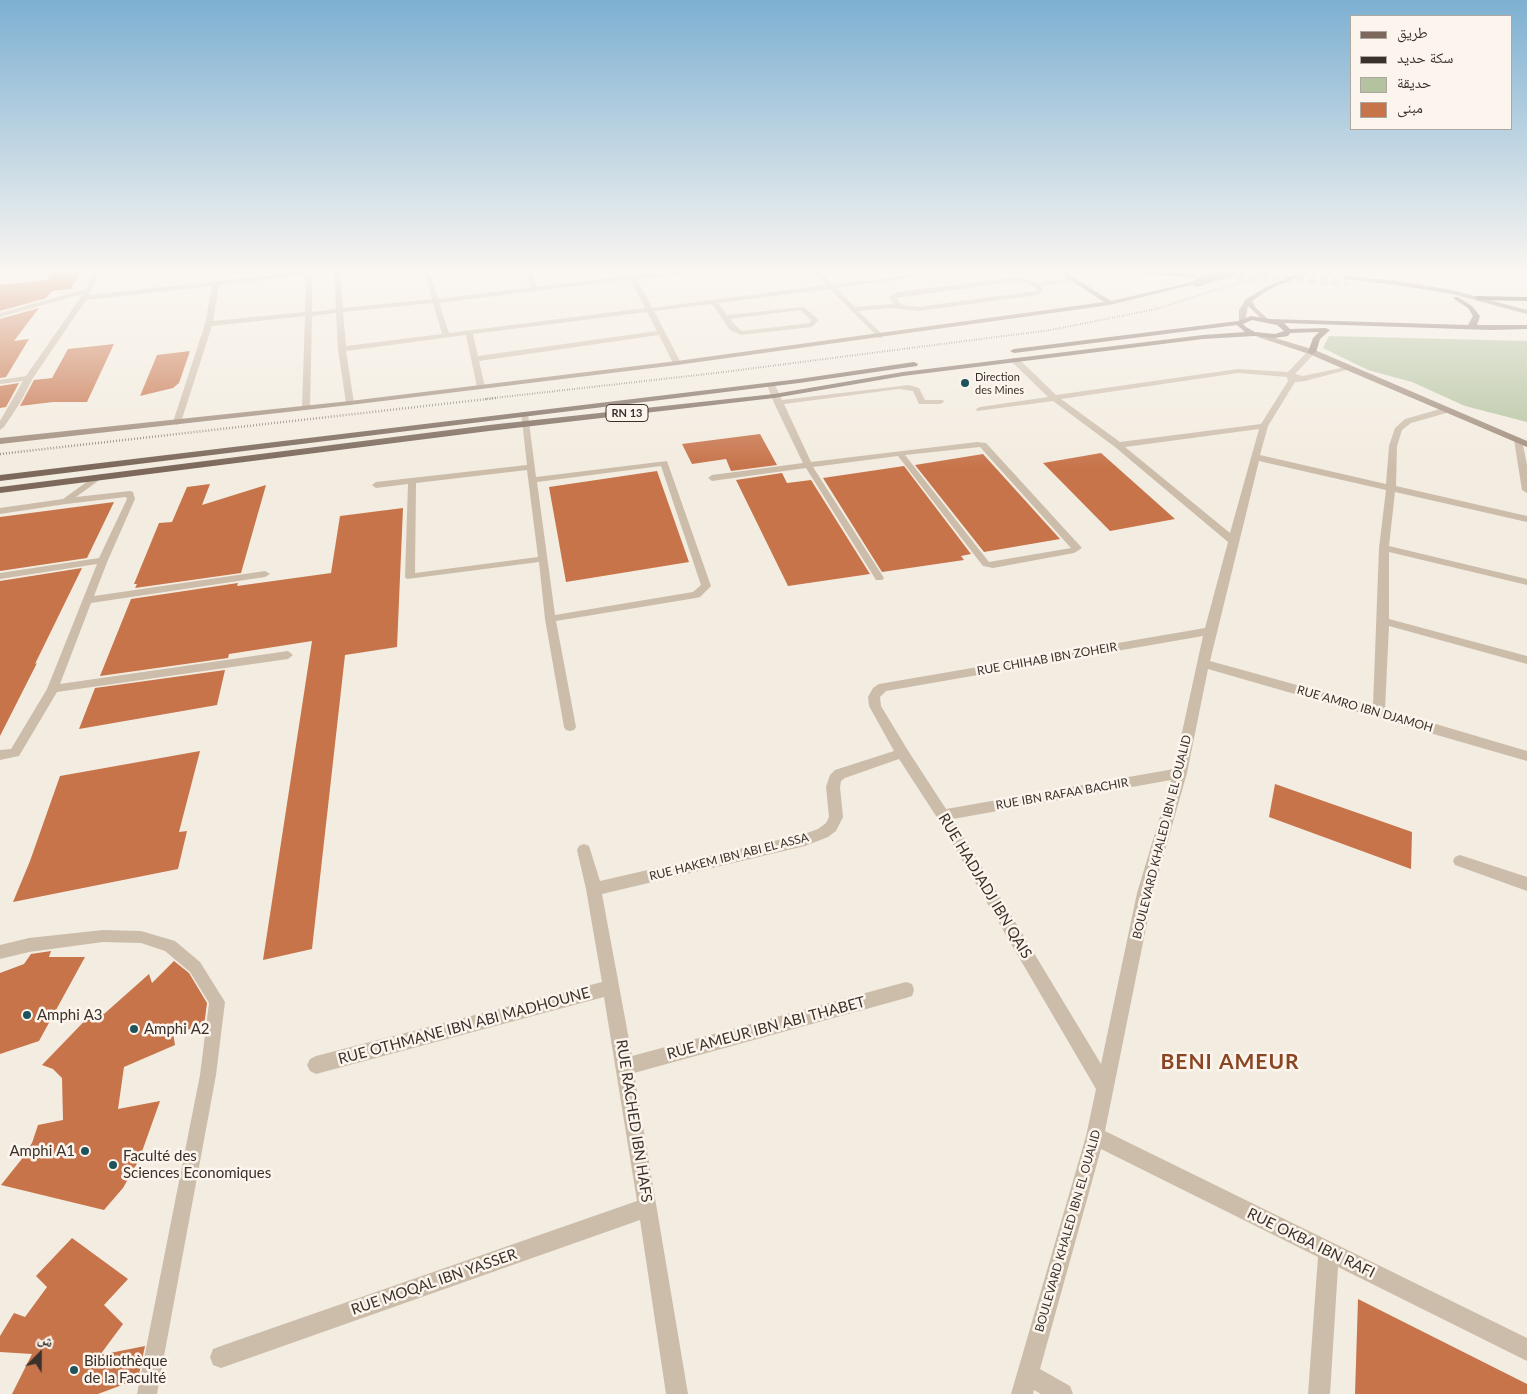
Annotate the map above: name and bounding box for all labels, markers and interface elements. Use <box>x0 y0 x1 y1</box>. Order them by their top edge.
legend <box>1350 15 1512 130</box>
text: طريق <box>1397 23 1428 41</box>
text: سكة حديد <box>1397 48 1453 66</box>
text: حديقة <box>1397 73 1431 91</box>
text: مبنى <box>1397 98 1423 116</box>
place label: Direction des Mines <box>975 370 1024 396</box>
marker: Direction des Mines <box>959 377 971 389</box>
road number: RN 13 <box>606 404 648 422</box>
street label: RUE CHIHAB IBN ZOHEIR <box>976 640 1118 678</box>
street label: RUE AMRO IBN DJAMOH <box>1295 683 1435 735</box>
street label: BOULEVARD KHALED IBN EL OUALID <box>1130 734 1194 940</box>
street label: RUE IBN RAFAA BACHIR <box>995 775 1129 813</box>
street label: RUE HADJADJ IBN QAIS <box>935 810 1035 962</box>
street label: RUE HAKEM IBN ABI EL ASSA <box>648 830 810 884</box>
street label: RUE OTHMANE IBN ABI MADHOUNE <box>336 984 592 1068</box>
street label: RUE AMEUR IBN ABI THABET <box>665 993 867 1063</box>
place label: Amphi A3 <box>37 1006 103 1024</box>
marker: Amphi A3 <box>21 1009 33 1021</box>
place label: Amphi A2 <box>144 1020 210 1038</box>
marker: Amphi A2 <box>128 1023 140 1035</box>
street label: RUE RACHED IBN HAFS <box>612 1038 656 1204</box>
district label: BENI AMEUR <box>1159 1049 1301 1075</box>
street label: BOULEVARD KHALED IBN EL OUALID <box>1032 1128 1104 1334</box>
place label: Amphi A1 <box>9 1142 75 1160</box>
marker: Amphi A1 <box>79 1145 91 1157</box>
place label: Faculté des Sciences Economiques <box>123 1147 271 1182</box>
marker: Faculté des Sciences Economiques <box>107 1159 119 1171</box>
street label: RUE OKBA IBN RAFI <box>1244 1204 1378 1282</box>
street label: RUE MOQAL IBN YASSER <box>349 1245 519 1319</box>
north arrow <box>15 1329 65 1379</box>
text: ش <box>36 1329 56 1350</box>
place label: Bibliothèque de la Faculté <box>84 1352 167 1387</box>
marker: Bibliothèque de la Faculté <box>68 1364 80 1376</box>

